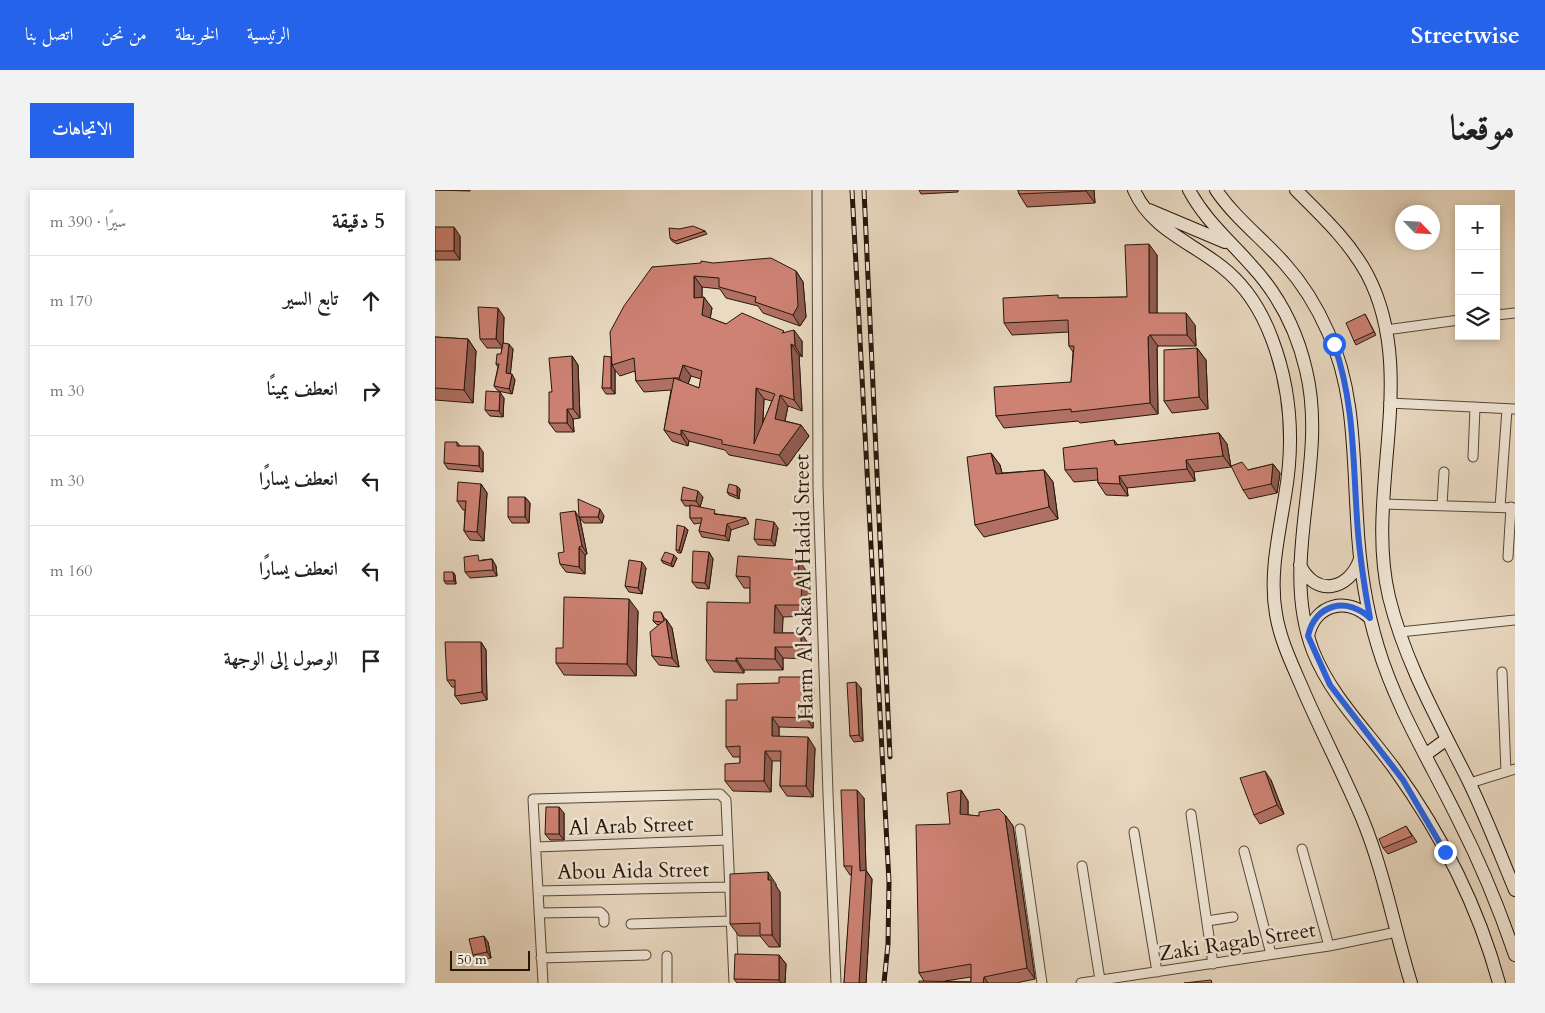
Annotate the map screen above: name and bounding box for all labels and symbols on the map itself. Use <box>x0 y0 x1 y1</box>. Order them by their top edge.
north arrow <box>1395 205 1440 250</box>
route start <box>1323 333 1346 356</box>
street label: Harm Al Saka Al Hadid Street <box>787 453 821 720</box>
street label: Al Arab Street <box>568 809 694 843</box>
route end <box>1434 841 1457 864</box>
street label: Abou Aida Street <box>557 855 710 887</box>
street label: Zaki Ragab Street <box>1156 915 1318 969</box>
scale bar <box>450 948 530 971</box>

